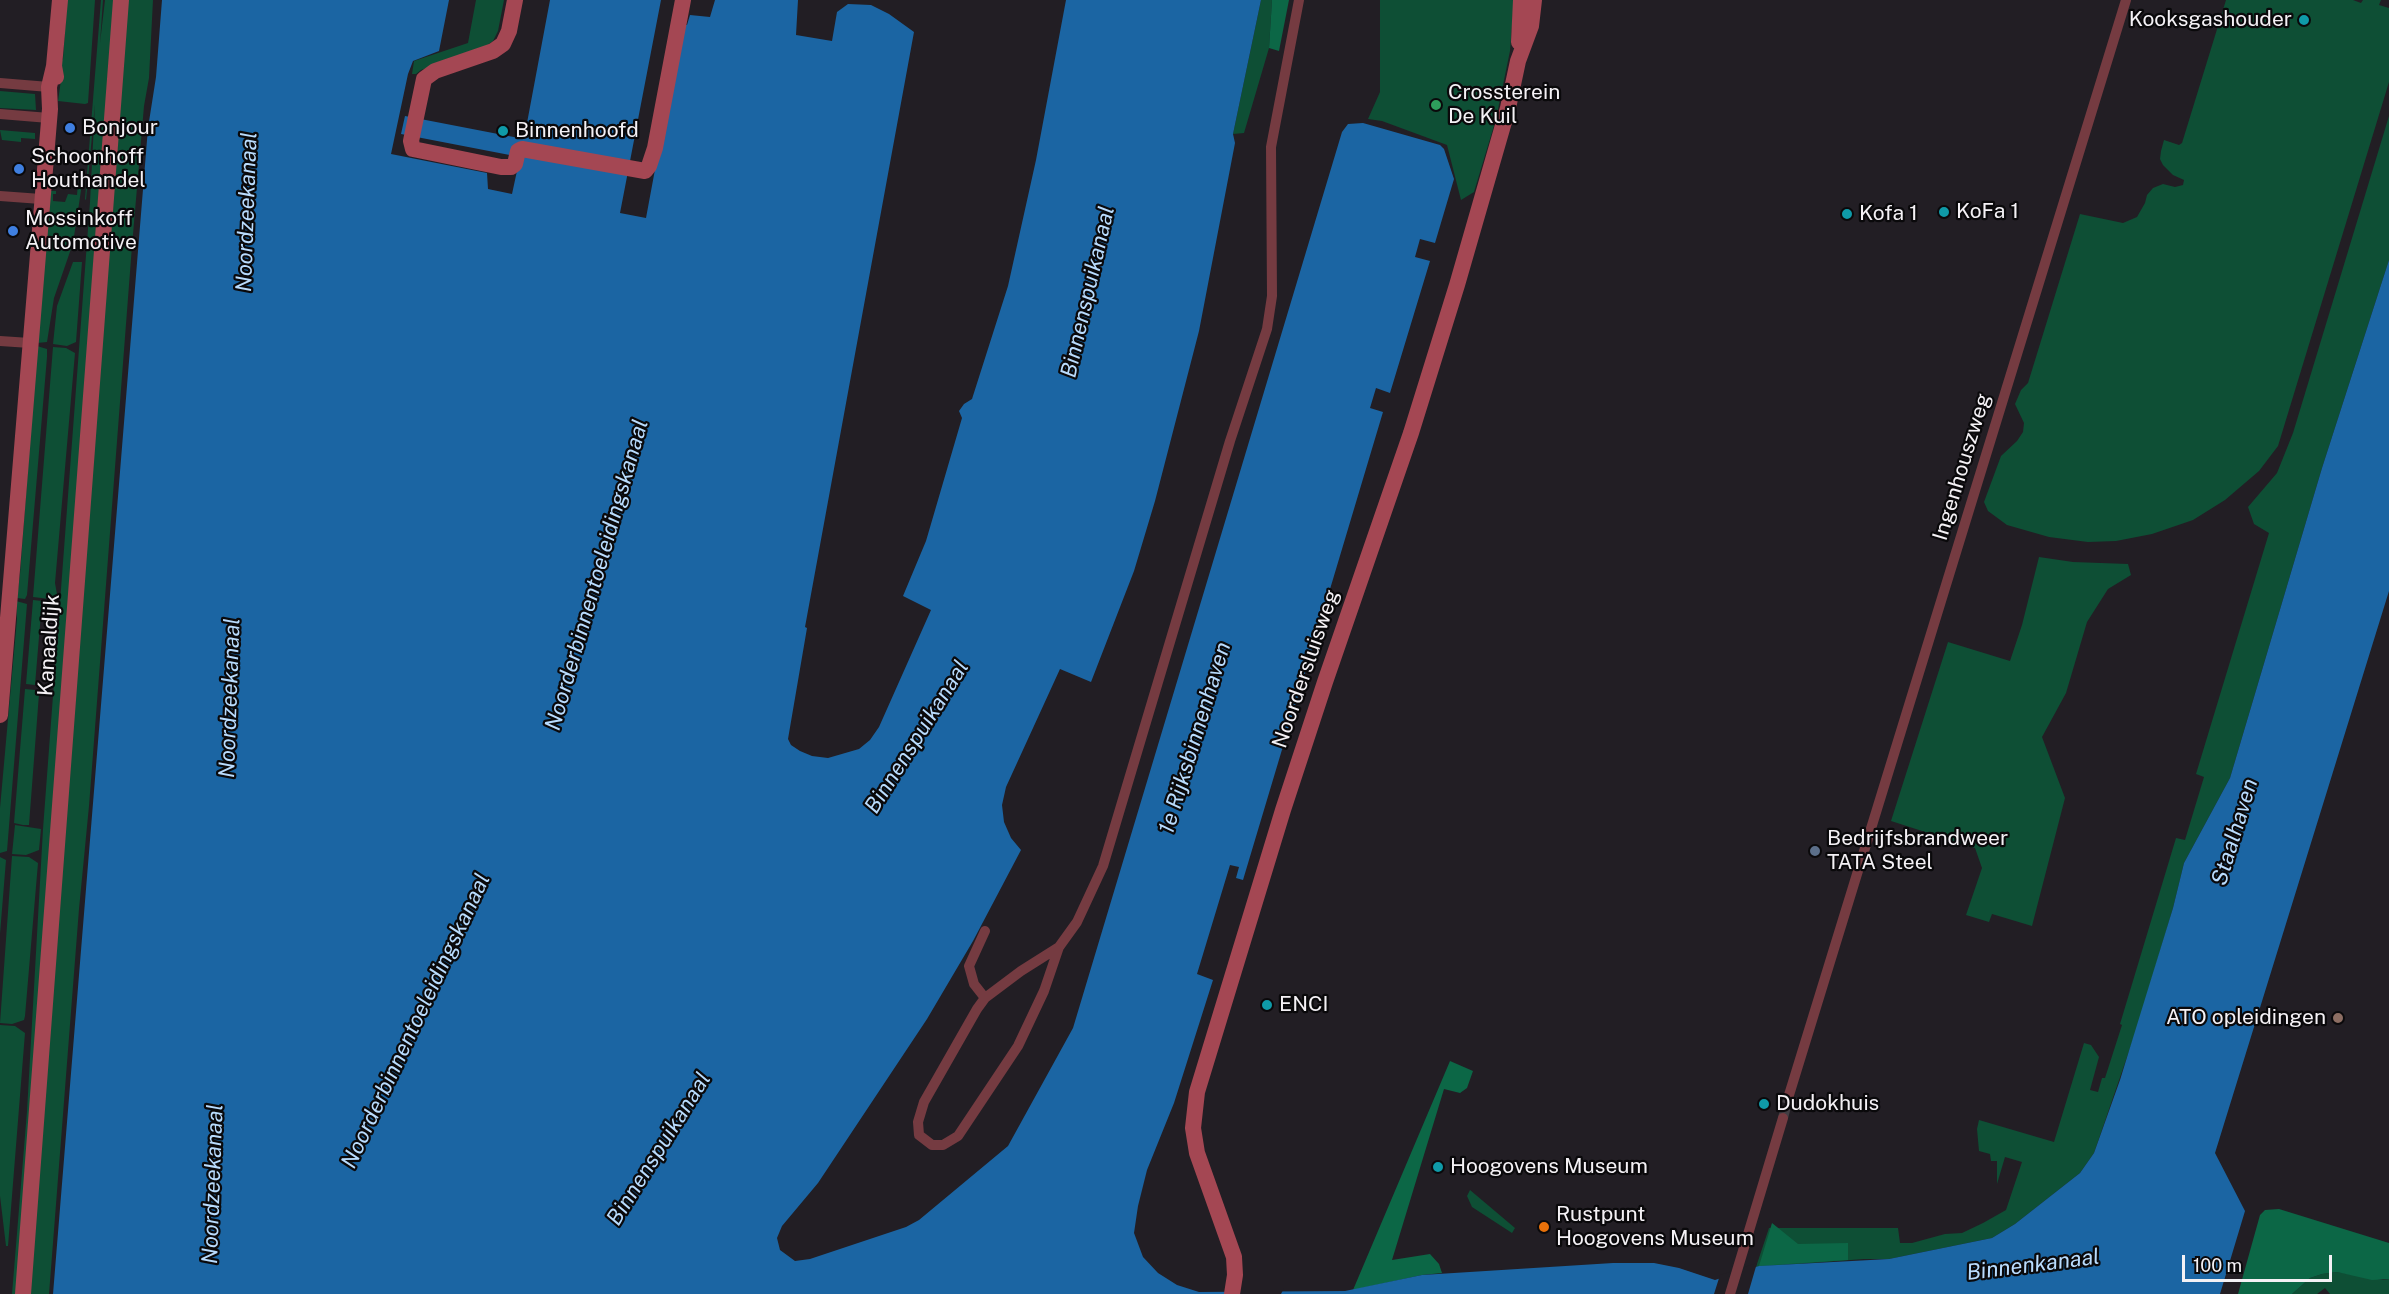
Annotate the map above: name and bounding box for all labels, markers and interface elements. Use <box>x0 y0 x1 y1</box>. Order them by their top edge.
place label: Kooksgashouder <box>2129 7 2292 33</box>
marker: Kooksgashouder <box>2297 13 2311 27</box>
place label: Crossterein De Kuil <box>1448 80 1560 130</box>
marker: Crossterein De Kuil <box>1429 98 1443 112</box>
place label: Bonjour <box>82 115 158 141</box>
place label: Binnenhoofd <box>515 118 639 144</box>
marker: Bonjour <box>63 121 77 135</box>
marker: Binnenhoofd <box>496 124 510 138</box>
water label: Noordzeekanaal <box>231 132 263 292</box>
place label: Schoonhoff Houthandel <box>31 144 146 194</box>
marker: Schoonhoff Houthandel <box>12 162 26 176</box>
place label: KoFa 1 <box>1956 199 2019 225</box>
place label: Kofa 1 <box>1859 201 1918 227</box>
water label: Binnenspuikanaal <box>1055 204 1121 380</box>
marker: KoFa 1 <box>1937 205 1951 219</box>
place label: Mossinkoff Automotive <box>25 206 137 256</box>
marker: Kofa 1 <box>1840 207 1854 221</box>
marker: Mossinkoff Automotive <box>6 224 20 238</box>
street label: Ingenhouszweg <box>1928 390 1996 544</box>
water label: Noorderbinnentoeleidingskanaal <box>540 416 654 734</box>
street label: Noordersluisweg <box>1267 586 1345 752</box>
street label: Kanaaldijk <box>33 593 65 697</box>
water label: Noordzeekanaal <box>214 618 246 778</box>
water label: 1e Rijksbinnenhaven <box>1153 639 1237 837</box>
water label: Binnenspuikanaal <box>859 656 975 818</box>
water label: Staalhaven <box>2206 775 2264 889</box>
place label: Bedrijfsbrandweer TATA Steel <box>1827 826 2008 876</box>
marker: Bedrijfsbrandweer TATA Steel <box>1808 844 1822 858</box>
water label: Noorderbinnentoeleidingskanaal <box>336 869 496 1173</box>
place label: ENCI <box>1279 992 1328 1018</box>
marker: ENCI <box>1260 998 1274 1012</box>
place label: ATO opleidingen <box>2166 1005 2326 1031</box>
marker: ATO opleidingen <box>2331 1011 2345 1025</box>
water label: Binnenspuikanaal <box>601 1068 717 1230</box>
place label: Dudokhuis <box>1776 1091 1879 1117</box>
marker: Dudokhuis <box>1757 1097 1771 1111</box>
water label: Noordzeekanaal <box>197 1104 229 1264</box>
place label: Hoogovens Museum <box>1450 1154 1648 1180</box>
marker: Hoogovens Museum <box>1431 1160 1445 1174</box>
place label: Rustpunt Hoogovens Museum <box>1556 1202 1754 1252</box>
marker: Rustpunt Hoogovens Museum <box>1537 1220 1551 1234</box>
scale bar <box>2185 1243 2335 1281</box>
water label: Binnenkanaal <box>1965 1244 2101 1286</box>
text: 100 m <box>2193 1255 2242 1276</box>

